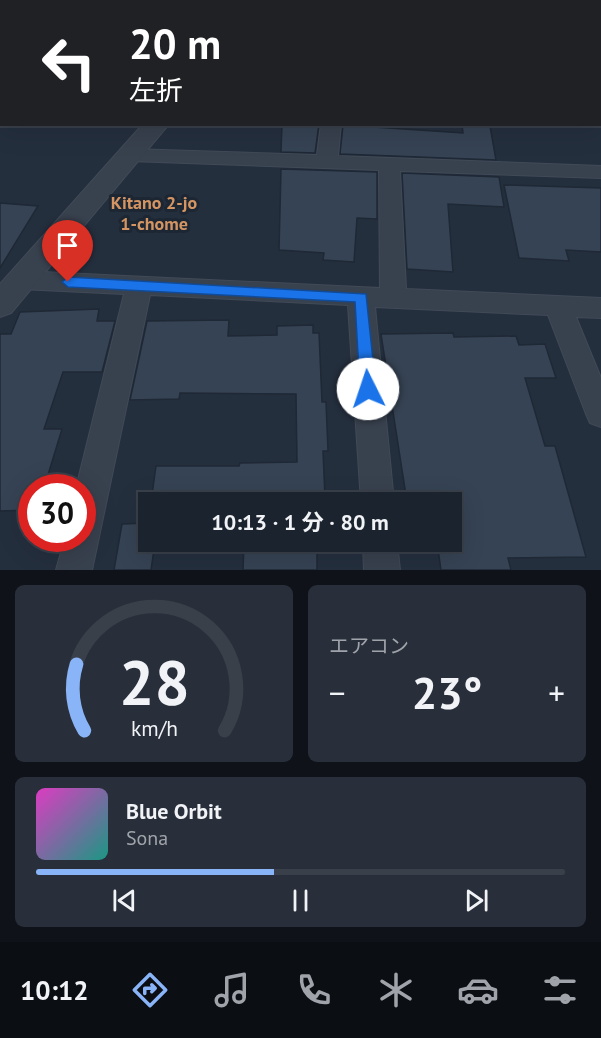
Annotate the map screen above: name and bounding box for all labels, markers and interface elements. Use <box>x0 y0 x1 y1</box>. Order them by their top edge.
text: 20 m <box>129 16 221 71</box>
icon: left <box>30 24 108 102</box>
text: 左折 <box>129 73 183 107</box>
district label: Kitano 2-jo 1-chome <box>111 191 198 235</box>
pin <box>42 220 93 282</box>
icon: arrive <box>51 229 84 262</box>
position arrow <box>336 357 400 421</box>
speed limit sign: 30 <box>18 474 96 552</box>
text: 10:13 · 1 分 · 80 m <box>211 508 389 536</box>
text: エアコン <box>329 633 409 659</box>
text: 28 <box>119 641 189 722</box>
text: 23° <box>412 663 482 721</box>
text: − <box>329 671 346 714</box>
text: + <box>548 671 565 714</box>
text: km/h <box>130 714 177 742</box>
text: Blue Orbit <box>126 797 222 825</box>
text: Sona <box>126 825 168 851</box>
icon: previous <box>108 884 141 917</box>
icon: pause <box>284 884 317 917</box>
icon: next <box>460 884 493 917</box>
icon: directions <box>129 969 171 1011</box>
icon: music <box>211 969 253 1011</box>
icon: phone <box>293 969 335 1011</box>
icon: climate <box>375 969 417 1011</box>
icon: car <box>457 969 499 1011</box>
icon: filters <box>539 969 581 1011</box>
text: 10:12 <box>20 973 89 1007</box>

